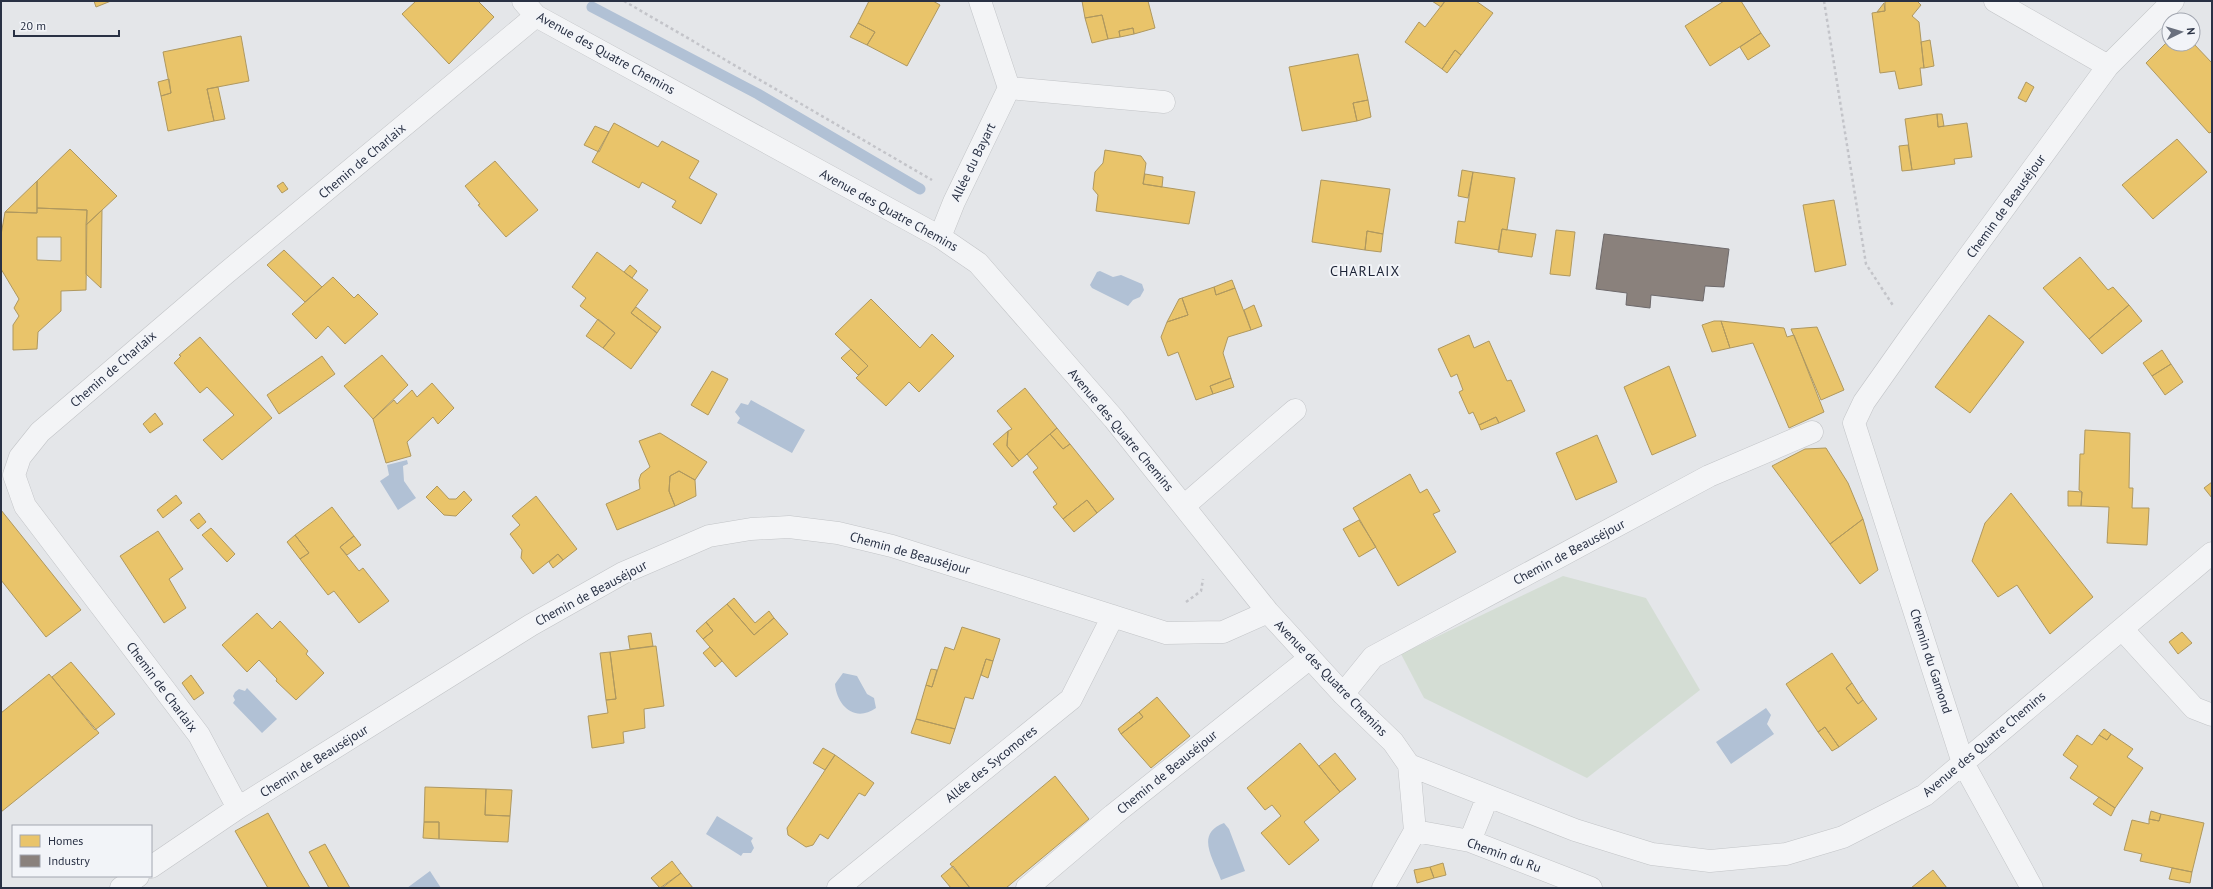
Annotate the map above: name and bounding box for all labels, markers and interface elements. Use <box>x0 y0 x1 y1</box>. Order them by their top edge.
street label: Avenue des Quatre Chemins <box>534 8 678 98</box>
scale bar <box>14 12 119 38</box>
north arrow <box>2161 12 2201 52</box>
text: 20 m <box>20 18 46 33</box>
text: N <box>2184 27 2198 35</box>
street label: Chemin de Charlaix <box>315 119 409 202</box>
street label: Allée du Bayart <box>947 120 1000 204</box>
street label: Chemin de Beauséjour <box>1963 150 2050 261</box>
street label: Avenue des Quatre Chemins <box>817 165 961 255</box>
district label: CHARLAIX <box>1330 262 1400 280</box>
street label: Chemin de Charlaix <box>66 327 160 411</box>
street label: Avenue des Quatre Chemins <box>1064 365 1178 495</box>
street label: Chemin de Beauséjour <box>1510 515 1628 589</box>
street label: Chemin de Beauséjour <box>848 528 973 578</box>
street label: Chemin de Beauséjour <box>532 556 650 630</box>
street label: Chemin du Gamond <box>1906 606 1956 716</box>
street label: Avenue des Quatre Chemins <box>1271 616 1391 740</box>
street label: Chemin de Charlaix <box>123 638 202 736</box>
street label: Avenue des Quatre Chemins <box>1919 687 2049 801</box>
street label: Chemin de Beauséjour <box>257 721 372 801</box>
street label: Allée des Sycomores <box>941 722 1041 806</box>
street label: Chemin de Beauséjour <box>1113 726 1221 818</box>
legend <box>12 825 152 877</box>
text: Homes <box>48 833 83 848</box>
street label: Chemin du Ru <box>1465 834 1543 876</box>
text: Industry <box>48 853 90 868</box>

